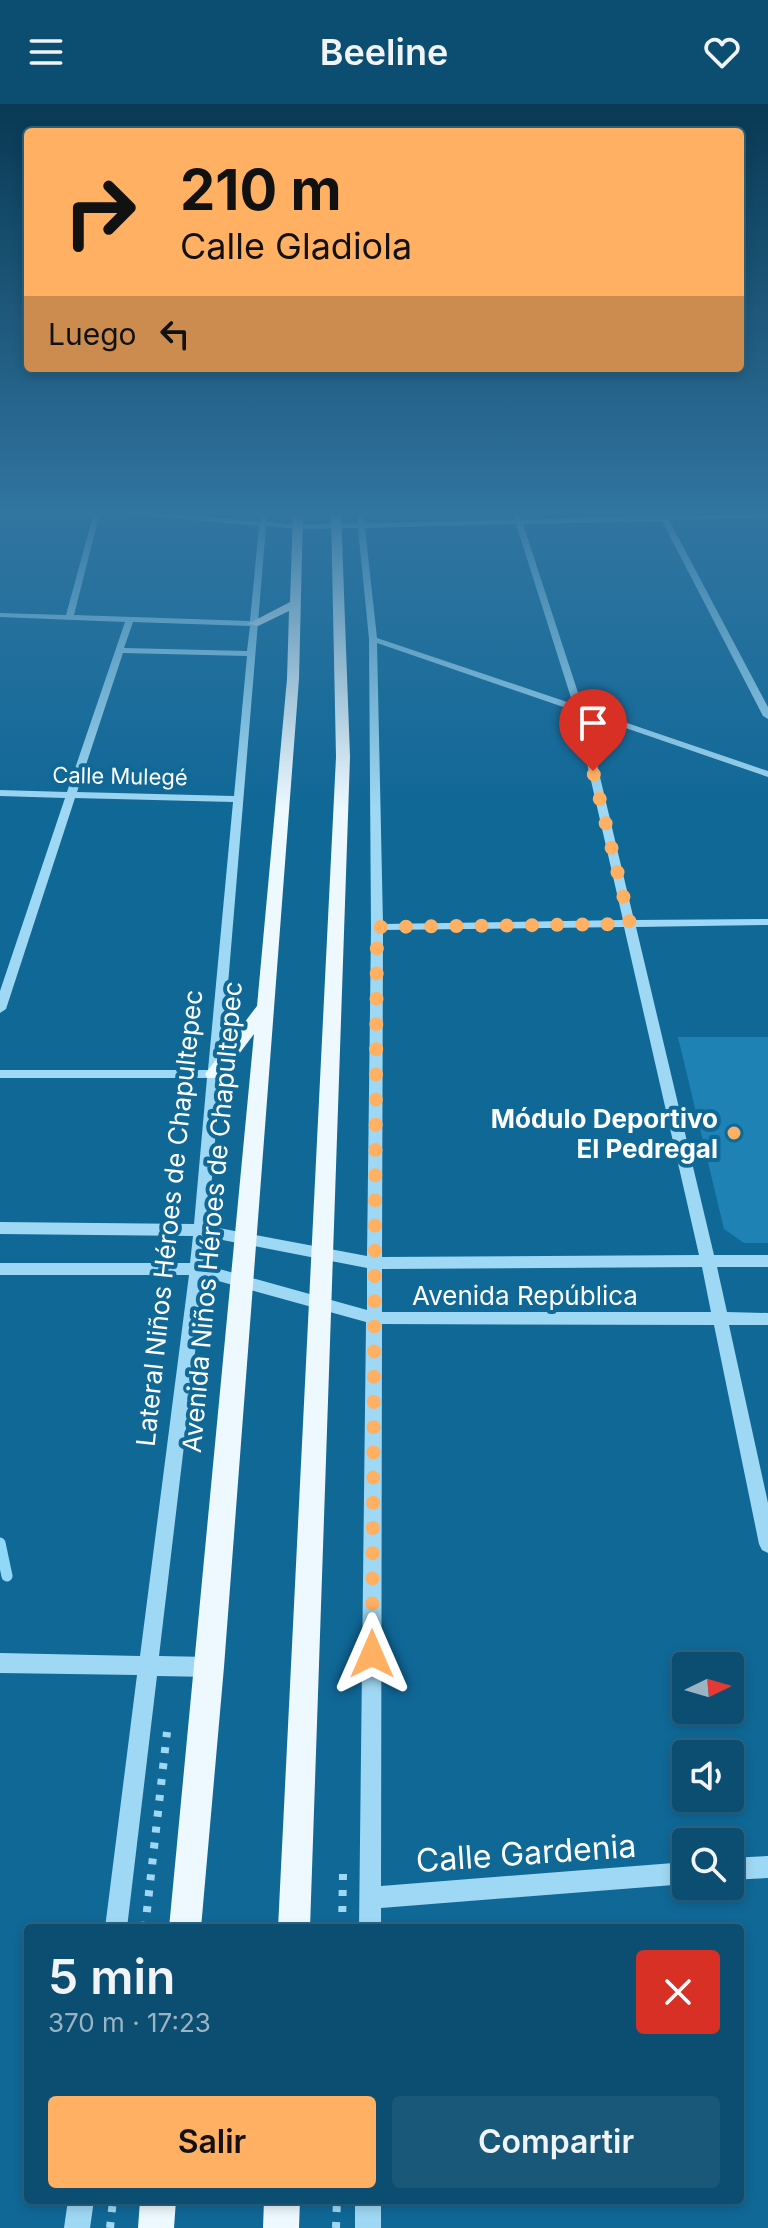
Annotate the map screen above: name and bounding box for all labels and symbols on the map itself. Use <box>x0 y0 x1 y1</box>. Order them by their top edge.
pin <box>559 689 627 771</box>
street label: Calle Mulegé <box>52 762 188 790</box>
street label: Avenida Niños Héroes de Chapultepec <box>176 980 248 1454</box>
street label: Lateral Niños Héroes de Chapultepec <box>130 988 208 1448</box>
place label: Módulo Deportivo El Pedregal <box>491 1103 718 1164</box>
marker: Módulo Deportivo El Pedregal <box>725 1124 743 1142</box>
street label: Avenida República <box>412 1280 638 1311</box>
position arrow <box>330 1612 414 1696</box>
north arrow <box>672 1652 744 1724</box>
street label: Calle Gardenia <box>415 1826 637 1880</box>

